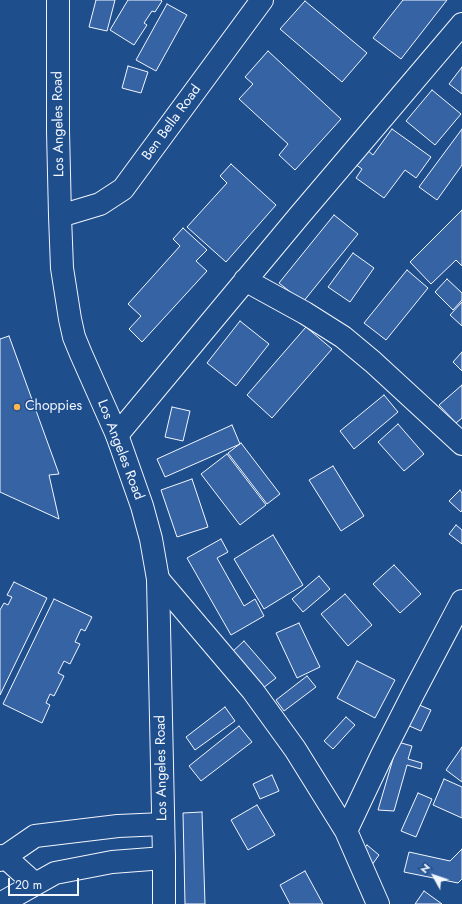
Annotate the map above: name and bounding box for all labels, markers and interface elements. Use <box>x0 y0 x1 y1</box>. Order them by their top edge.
street label: Los Angeles Road <box>50 71 68 177</box>
street label: Ben Bella Road <box>139 82 205 164</box>
street label: Los Angeles Road <box>93 397 147 503</box>
place label: Choppies <box>25 399 82 415</box>
marker: Choppies <box>12 402 22 412</box>
street label: Los Angeles Road <box>153 715 171 821</box>
north arrow <box>414 856 454 896</box>
text: N <box>416 860 434 877</box>
scale bar <box>10 870 81 896</box>
text: 20 m <box>15 876 42 894</box>

